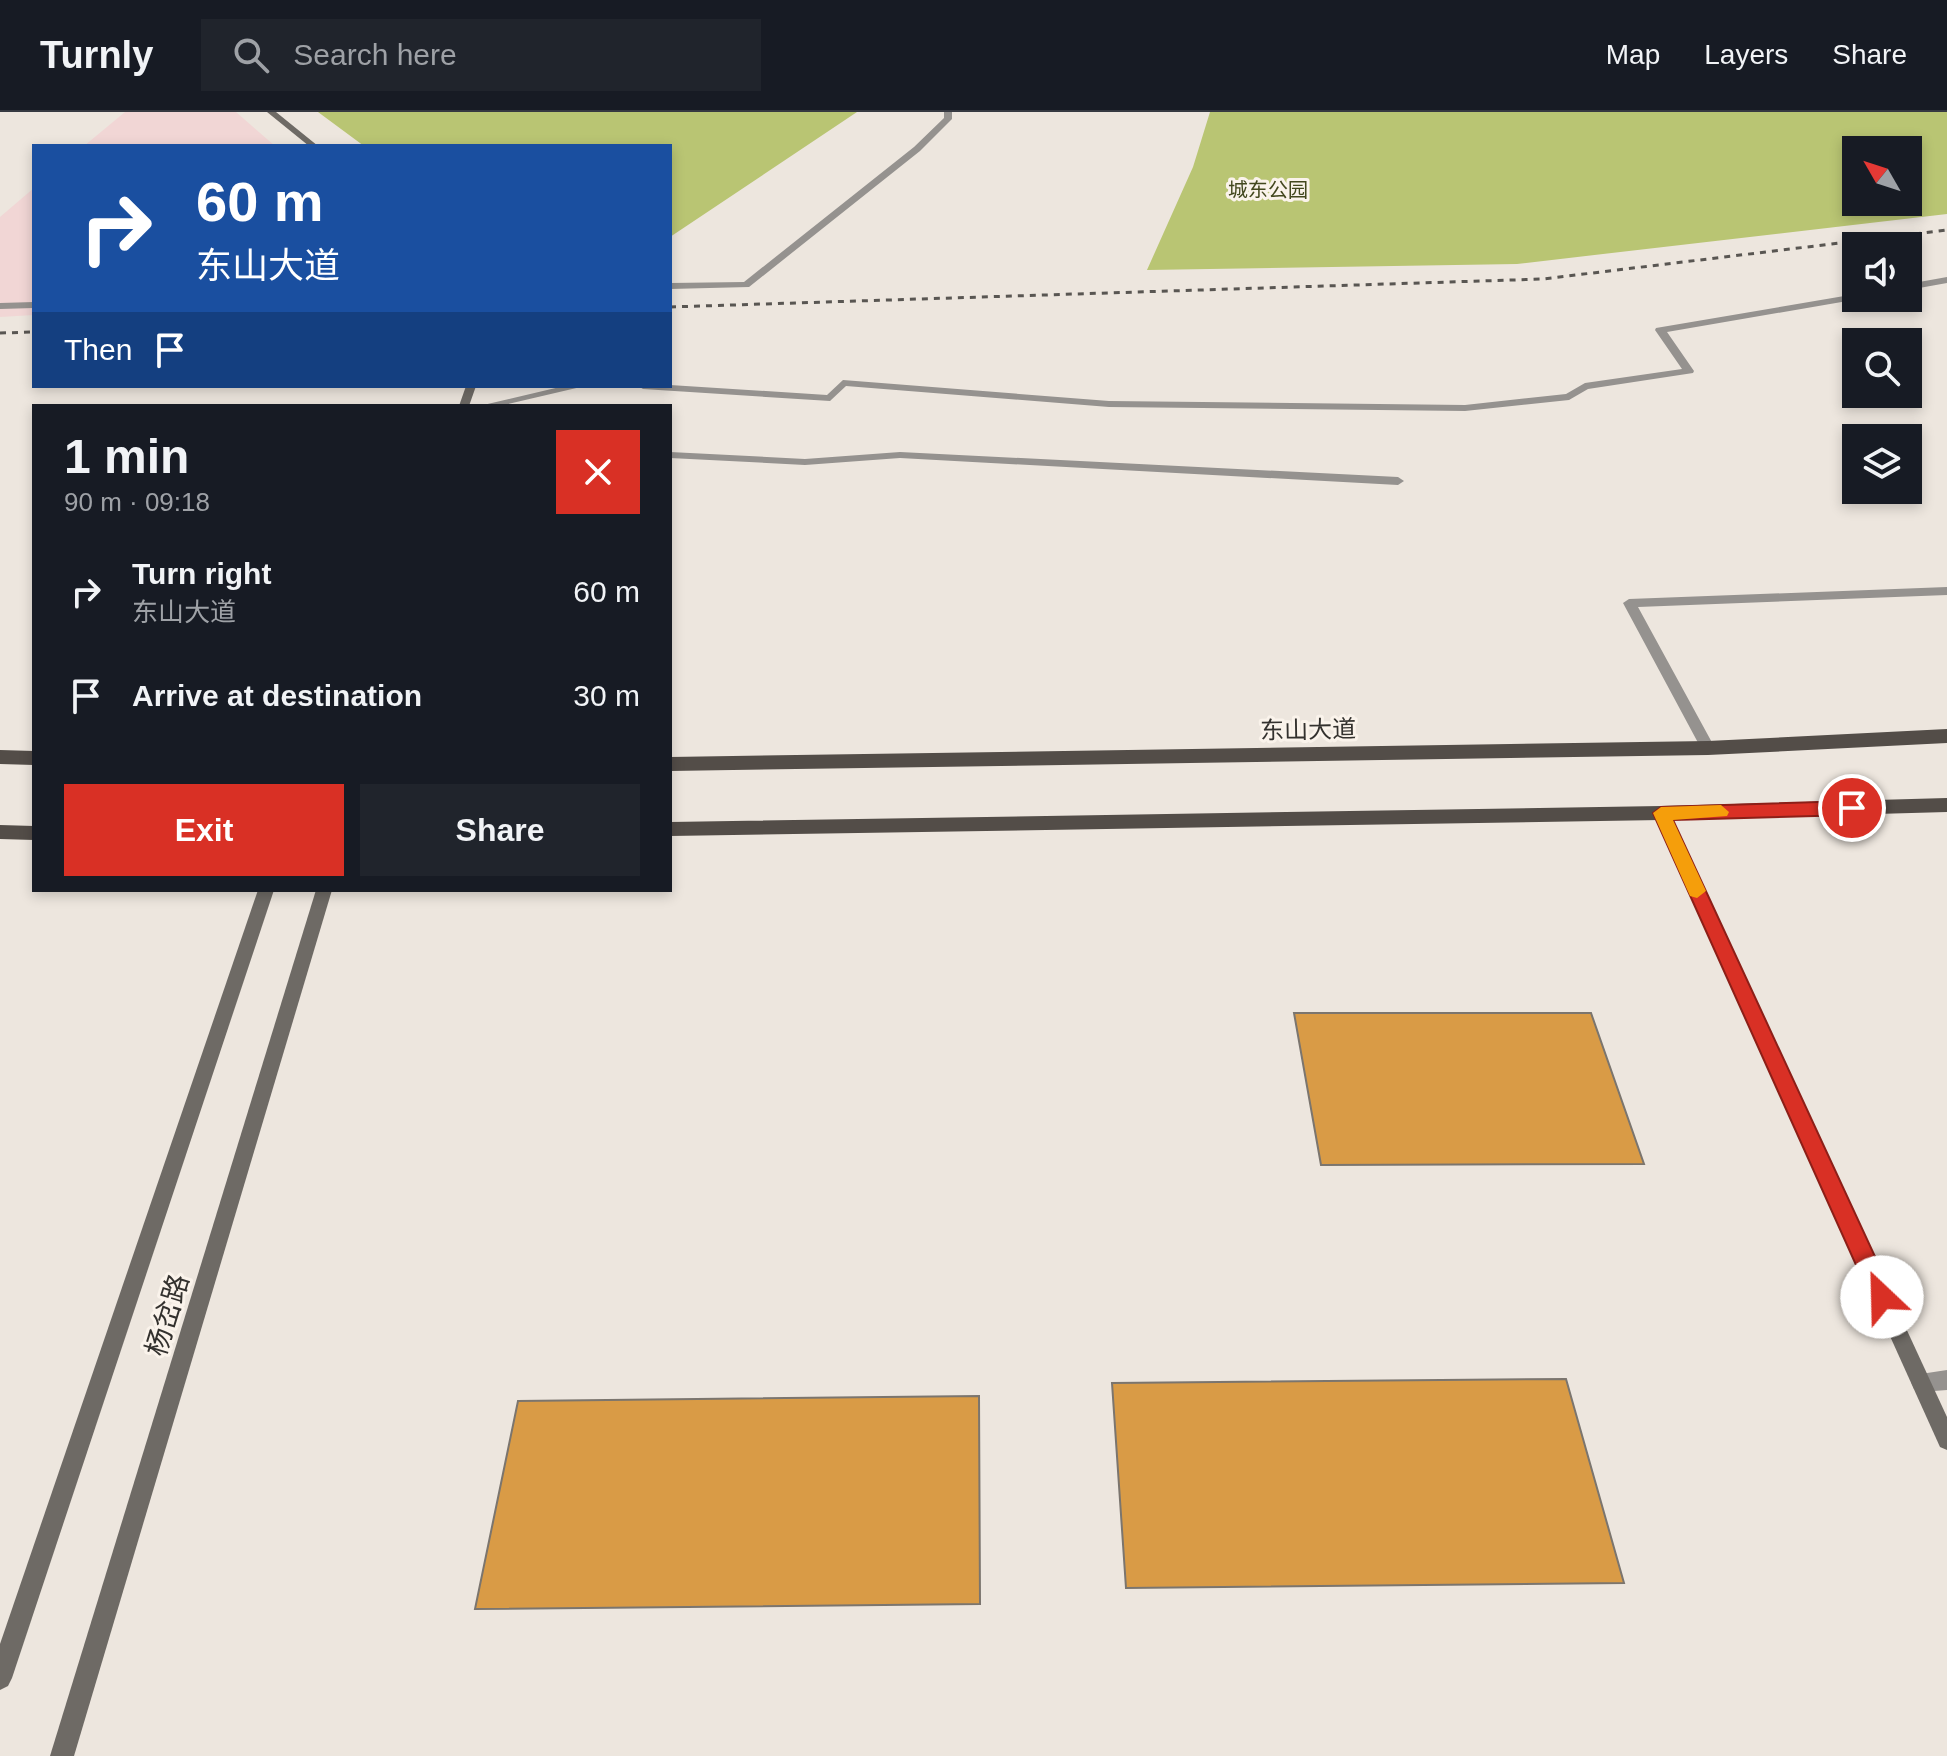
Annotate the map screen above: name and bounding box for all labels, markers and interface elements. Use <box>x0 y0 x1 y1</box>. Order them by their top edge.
search box <box>201 19 761 91</box>
icon: search <box>229 33 273 77</box>
text: Turnly <box>40 34 153 76</box>
text: Search here <box>293 38 457 71</box>
text: Map <box>1606 39 1660 70</box>
text: Layers <box>1704 39 1788 70</box>
text: Share <box>1832 39 1907 70</box>
north arrow <box>1842 136 1922 216</box>
map controls <box>1842 136 1922 504</box>
text: 60 m <box>196 170 324 233</box>
icon: right <box>64 176 168 280</box>
park label: 城东公园 <box>1228 179 1308 201</box>
button: sound <box>1842 232 1922 312</box>
text: 东山大道 <box>196 245 340 286</box>
icon: arrive <box>148 328 192 372</box>
button: search <box>1842 328 1922 408</box>
text: Then <box>64 333 132 366</box>
button: layers <box>1842 424 1922 504</box>
text: 1 min <box>64 430 189 483</box>
button: close <box>556 430 640 514</box>
text: 90 m · 09:18 <box>64 487 210 517</box>
text: Turn right <box>132 557 271 590</box>
icon: right <box>64 570 108 614</box>
text: 60 m <box>573 575 640 608</box>
text: 东山大道 <box>132 597 236 627</box>
icon: arrive <box>64 674 108 718</box>
text: Arrive at destination <box>132 679 422 712</box>
text: 30 m <box>573 679 640 712</box>
street label: 东山大道 <box>1260 715 1356 744</box>
pin <box>1818 774 1886 842</box>
button: Exit <box>64 784 344 876</box>
button: Share <box>360 784 640 876</box>
icon: arrive <box>1830 786 1874 830</box>
position arrow <box>1840 1255 1924 1339</box>
street label: 杨岔路 <box>140 1270 195 1360</box>

